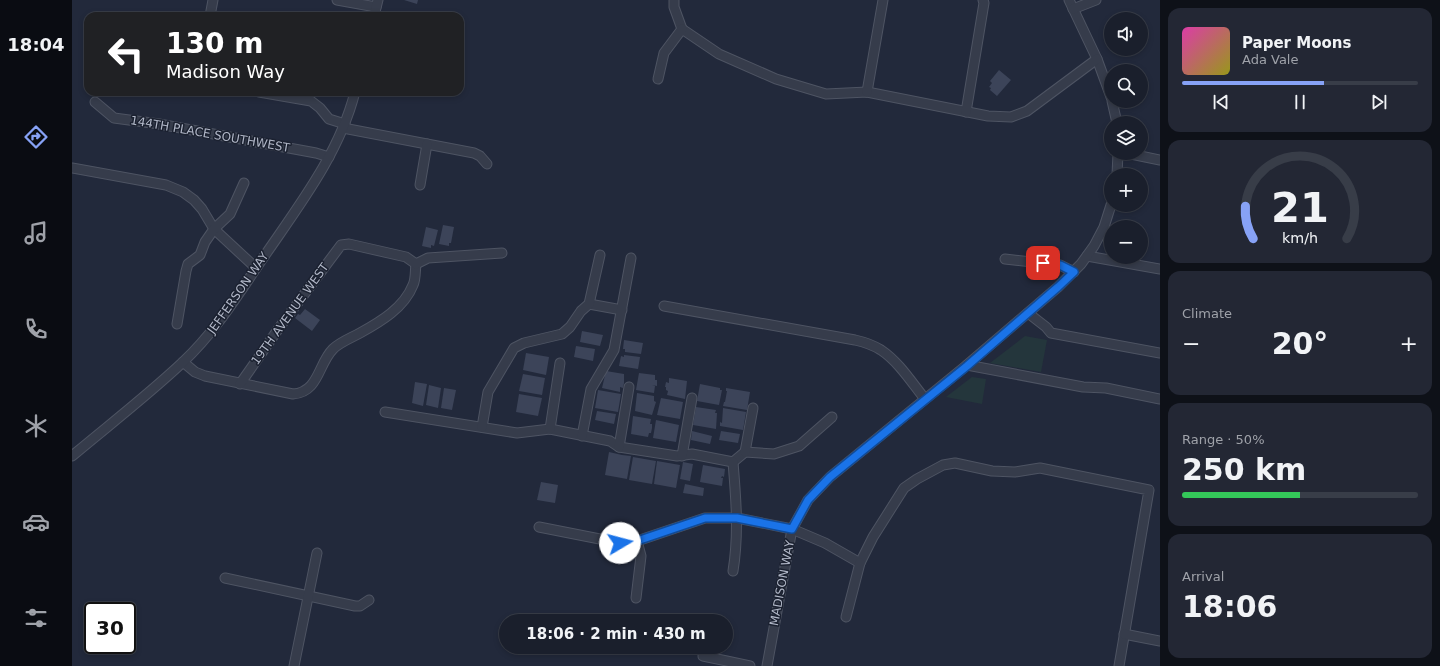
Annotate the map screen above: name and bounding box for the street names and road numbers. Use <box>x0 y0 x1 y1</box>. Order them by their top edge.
street label: 144TH PLACE SOUTHWEST <box>129 113 291 155</box>
street label: JEFFERSON WAY <box>204 249 272 337</box>
street label: 19TH AVENUE WEST <box>248 260 332 368</box>
street label: MADISON WAY <box>767 538 797 627</box>

